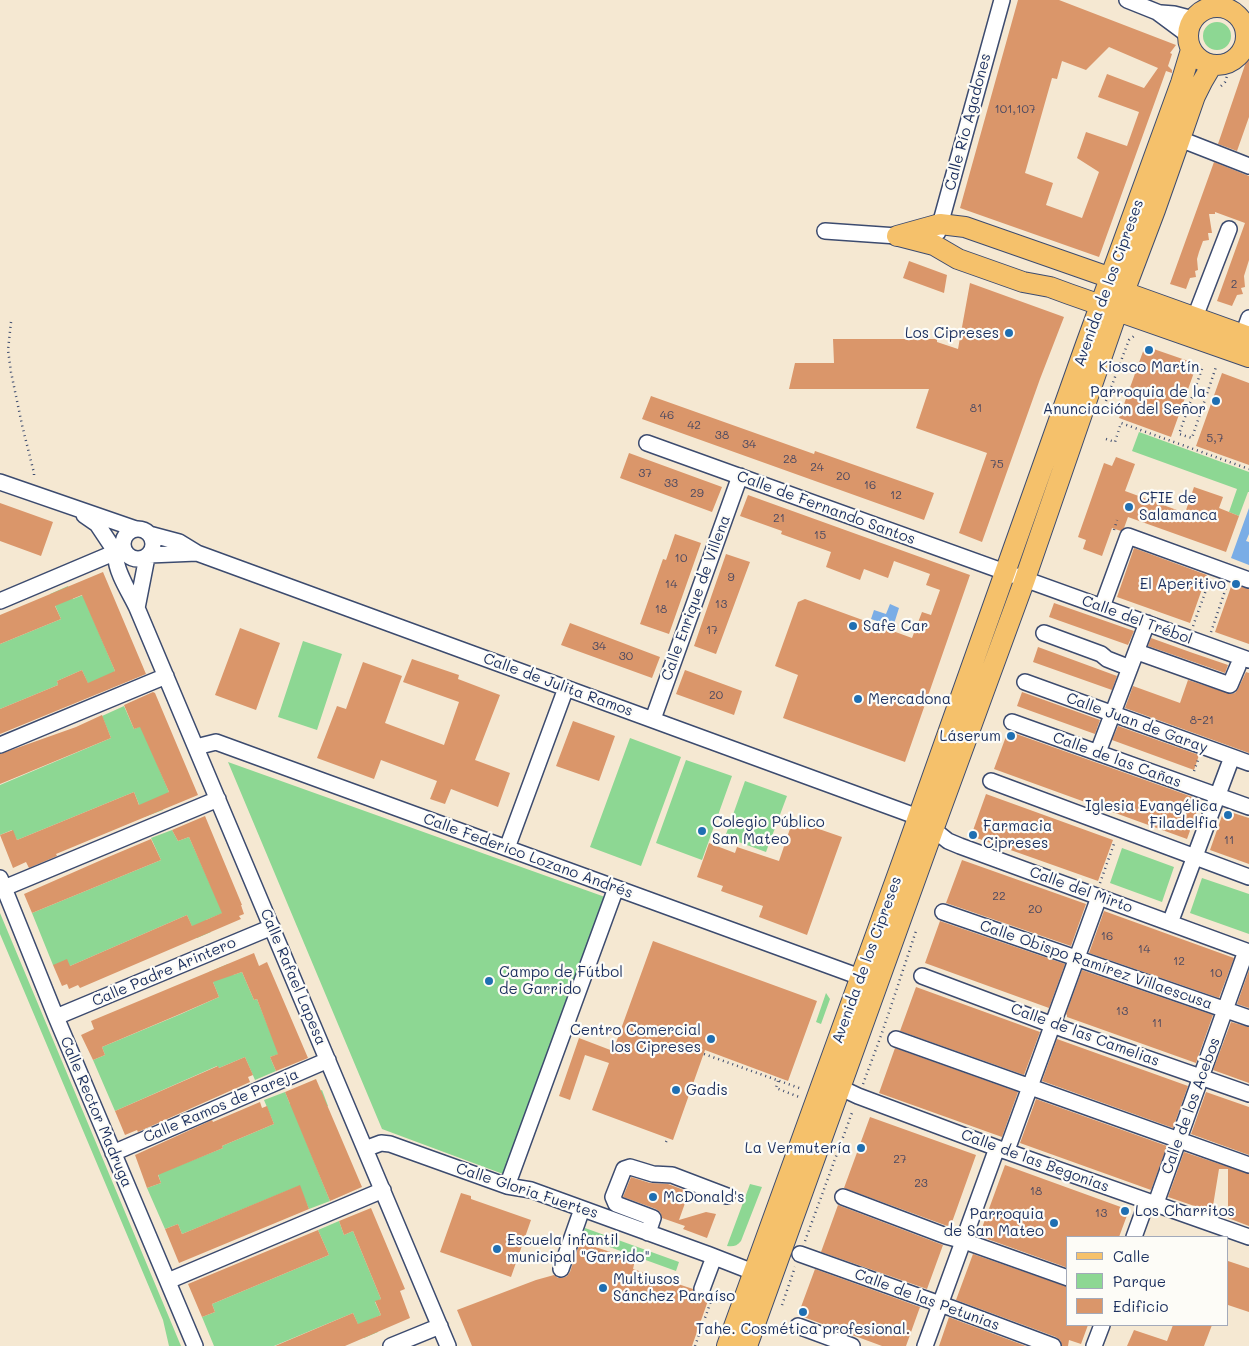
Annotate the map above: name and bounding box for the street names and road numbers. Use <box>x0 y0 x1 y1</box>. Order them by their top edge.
street label: Calle Río Agadones <box>941 51 995 193</box>
street label: Avenida de los Cipreses <box>1070 197 1148 369</box>
street label: Calle de Fernando Santos <box>734 467 918 549</box>
street label: Calle Enrique de Villena <box>658 513 734 683</box>
street label: Calle del Trébol <box>1079 592 1195 648</box>
street label: Calle de Julita Ramos <box>481 650 635 720</box>
street label: Calle Juan de Garay <box>1064 689 1210 757</box>
street label: Calle de las Cañas <box>1050 728 1184 792</box>
street label: Calle Federico Lozano Andrés <box>421 810 635 902</box>
street label: Calle del Mirto <box>1027 863 1135 917</box>
street label: Avenida de los Cipreses <box>828 874 906 1046</box>
street label: Calle Rafael Lapesa <box>256 906 330 1048</box>
street label: Calle Obispo Ramírez Villaescusa <box>977 917 1215 1013</box>
street label: Calle Padre Arintero <box>89 934 239 1010</box>
street label: Calle de las Camelias <box>1008 1000 1162 1070</box>
street label: Calle Rector Madruga <box>56 1034 136 1190</box>
street label: Calle de los Acebos <box>1158 1035 1224 1177</box>
street label: Calle Ramos de Pareja <box>141 1065 301 1147</box>
street label: Calle de las Begonias <box>959 1126 1111 1196</box>
street label: Calle Gloria Fuertes <box>454 1160 600 1222</box>
street label: Calle de las Petunias <box>852 1265 1002 1335</box>

